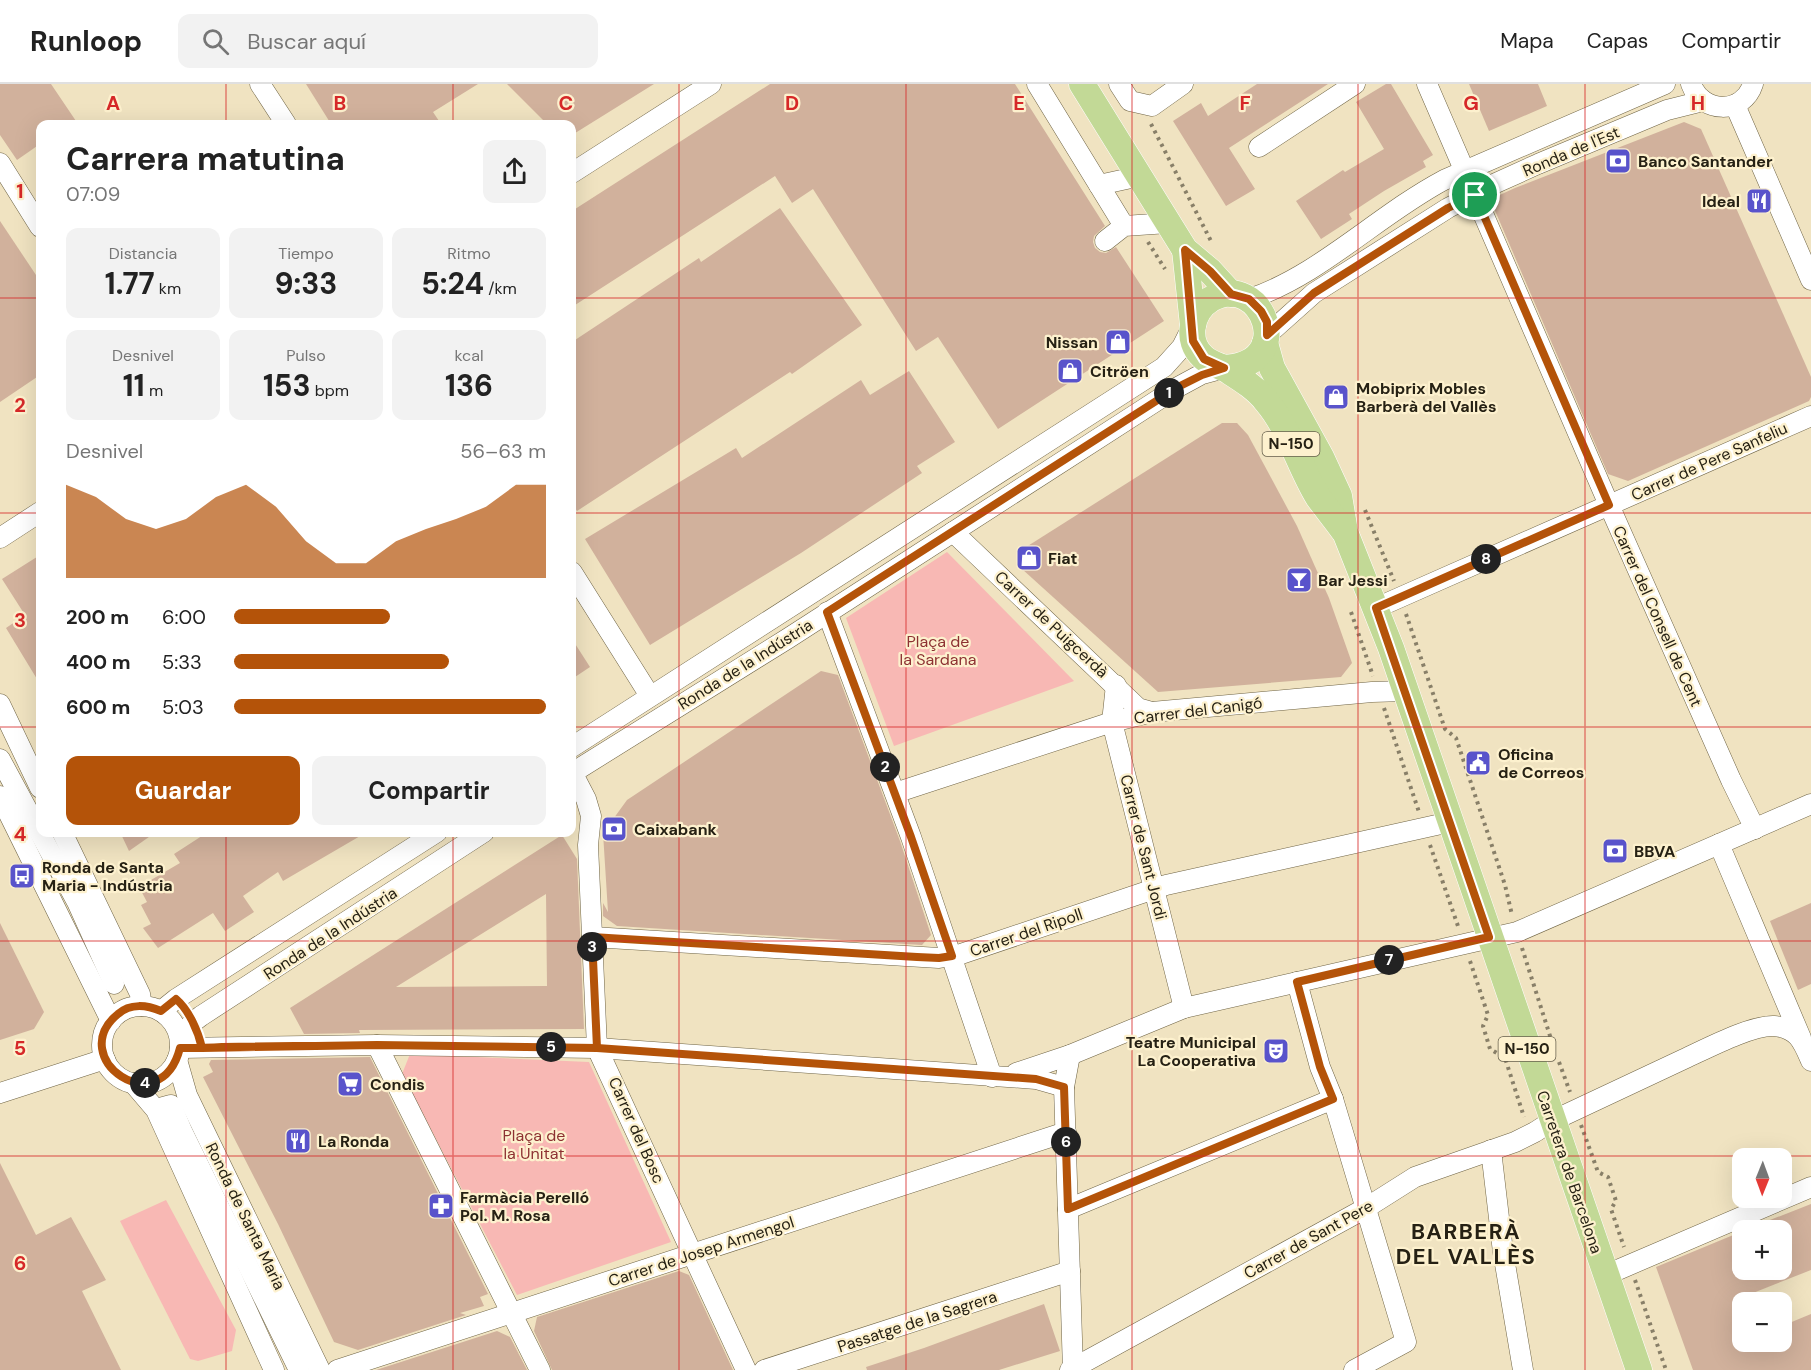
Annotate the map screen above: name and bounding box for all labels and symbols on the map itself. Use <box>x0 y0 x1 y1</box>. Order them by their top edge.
text: A <box>106 90 120 116</box>
text: B <box>334 90 346 116</box>
text: C <box>559 90 573 116</box>
text: D <box>785 90 799 116</box>
text: E <box>1013 90 1025 116</box>
text: F <box>1239 90 1251 116</box>
text: G <box>1463 90 1479 116</box>
text: H <box>1691 90 1705 116</box>
street label: Ronda de l'Est <box>1520 122 1623 181</box>
bank icon: Banco Santander <box>1603 146 1633 176</box>
place label: Banco Santander <box>1638 151 1773 172</box>
pin <box>1449 169 1500 220</box>
text: 1 <box>16 178 24 204</box>
restaurant icon: Ideal <box>1744 186 1774 216</box>
place label: Ideal <box>1702 191 1740 212</box>
shop icon: Nissan <box>1103 327 1133 357</box>
place label: Nissan <box>1046 332 1098 353</box>
shop icon: Citröen <box>1055 356 1085 386</box>
place label: Citröen <box>1090 361 1149 382</box>
pin: 1 <box>1154 378 1184 408</box>
place label: Mobiprix Mobles Barberà del Vallès <box>1356 378 1496 417</box>
shop icon: Mobiprix Mobles Barberà del Vallès <box>1321 382 1351 412</box>
text: 2 <box>14 392 26 418</box>
street label: Carrer de Pere Sanfeliu <box>1628 417 1791 505</box>
road number: N-150 <box>1262 432 1320 456</box>
street label: Carrer del Consell de Cent <box>1608 522 1707 710</box>
shop icon: Fiat <box>1014 543 1044 573</box>
pin: 8 <box>1471 544 1501 574</box>
place label: Fiat <box>1048 548 1078 569</box>
bar icon: Bar Jessi <box>1284 565 1314 595</box>
street label: Carrer de Puigcerdà <box>990 566 1113 682</box>
place label: Bar Jessi <box>1318 570 1388 591</box>
text: 3 <box>14 607 26 633</box>
street label: Ronda de la Indústria <box>674 614 817 714</box>
park label: Plaça de la Sardana <box>900 631 976 670</box>
street label: Carrer del Canigó <box>1133 692 1263 729</box>
place label: Oficina de Correos <box>1498 744 1584 783</box>
public building icon: Oficina de Correos <box>1463 748 1493 778</box>
pin: 2 <box>870 752 900 782</box>
street label: Carrer de Sant Jordi <box>1115 772 1172 922</box>
bank icon: Caixabank <box>599 814 629 844</box>
place label: Caixabank <box>634 819 718 840</box>
text: 4 <box>14 821 27 847</box>
bank icon: BBVA <box>1600 836 1630 866</box>
place label: BBVA <box>1634 841 1675 862</box>
place label: Ronda de Santa Maria - Indústria <box>42 857 173 896</box>
bus stop icon: Ronda de Santa Maria - Indústria <box>7 861 37 891</box>
street label: Ronda de la Indústria <box>259 882 401 984</box>
street label: Carrer del Ripoll <box>967 903 1085 962</box>
pin: 3 <box>577 932 607 962</box>
pin: 7 <box>1374 945 1404 975</box>
pin: 5 <box>536 1032 566 1062</box>
place label: Teatre Municipal La Cooperativa <box>1126 1032 1256 1071</box>
text: 5 <box>14 1035 26 1061</box>
theatre icon: Teatre Municipal La Cooperativa <box>1261 1036 1291 1066</box>
road number: N-150 <box>1498 1037 1556 1061</box>
pin: 4 <box>130 1068 160 1098</box>
supermarket icon: Condis <box>335 1069 365 1099</box>
place label: Condis <box>370 1074 425 1095</box>
street label: Carrer del Bosc <box>604 1074 669 1187</box>
street label: Carretera de Barcelona <box>1532 1088 1607 1256</box>
park label: Plaça de la Unitat <box>503 1125 565 1164</box>
restaurant icon: La Ronda <box>283 1126 313 1156</box>
pin: 6 <box>1051 1127 1081 1157</box>
place label: La Ronda <box>318 1131 389 1152</box>
street label: Ronda de Santa Maria <box>201 1139 290 1293</box>
north arrow <box>1732 1148 1792 1208</box>
place label: Farmàcia Perelló Pol. M. Rosa <box>460 1187 589 1226</box>
pharmacy icon: Farmàcia Perelló Pol. M. Rosa <box>426 1191 456 1221</box>
street label: Carrer de Sant Pere <box>1240 1195 1377 1284</box>
street label: Carrer de Josep Armengol <box>606 1212 797 1291</box>
district label: BARBERÀ DEL VALLÈS <box>1396 1217 1536 1271</box>
text: 6 <box>14 1250 26 1276</box>
street label: Passatge de la Sagrera <box>835 1286 1000 1357</box>

